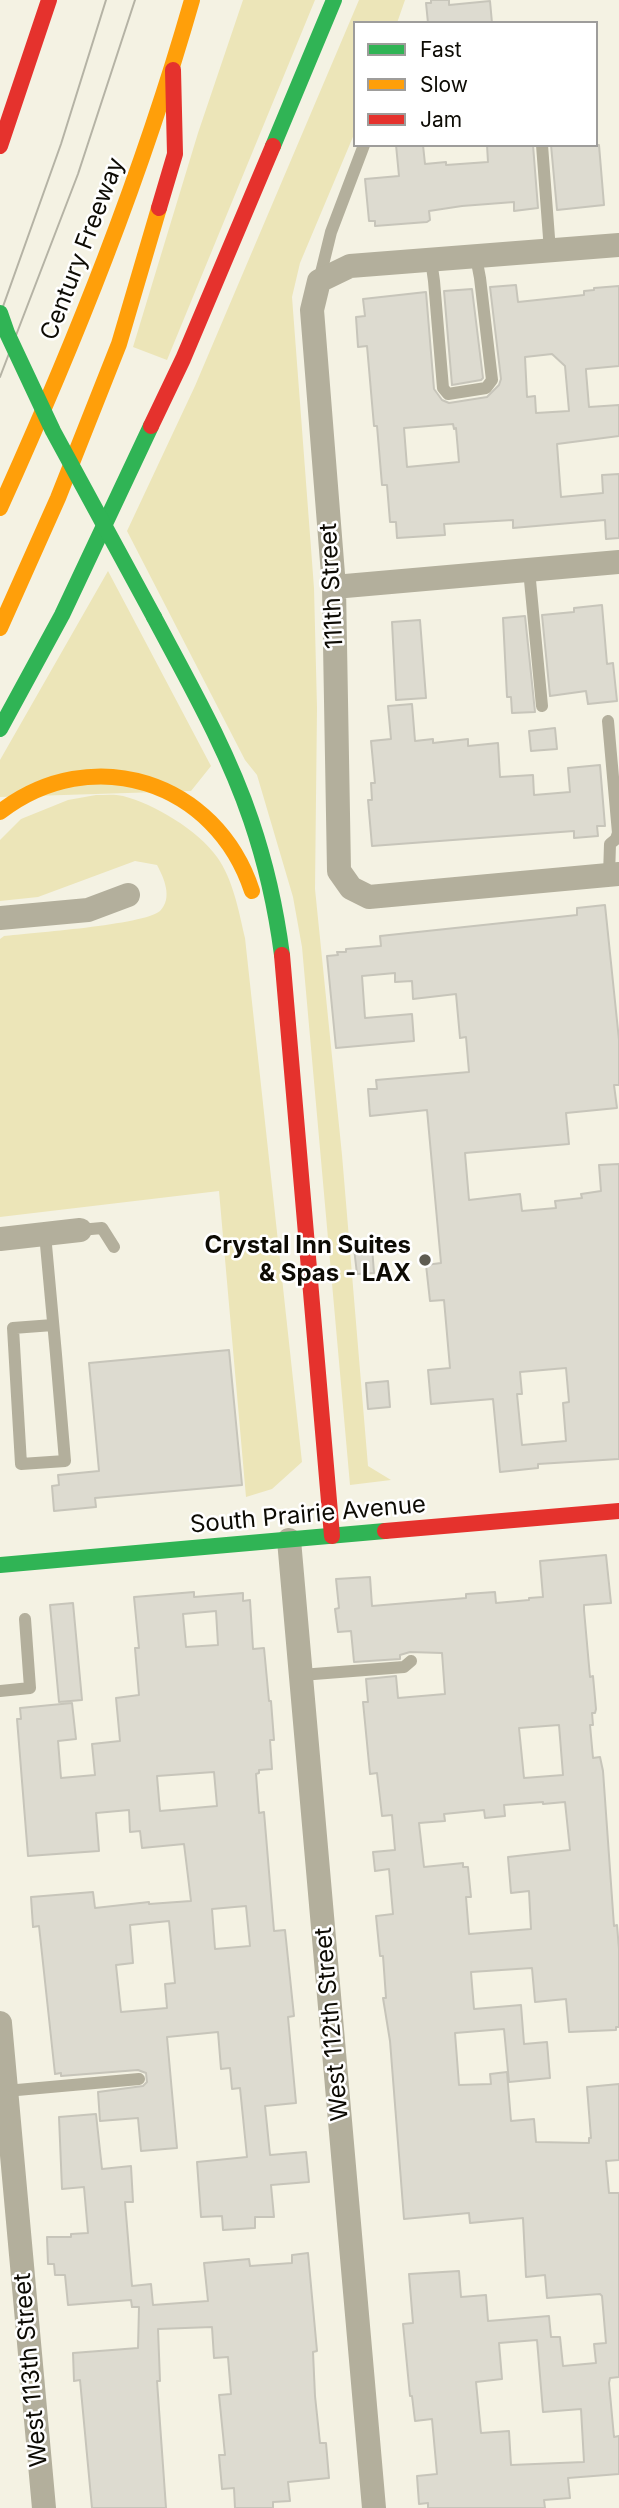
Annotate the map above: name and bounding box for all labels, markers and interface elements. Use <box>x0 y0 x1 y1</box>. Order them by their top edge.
legend <box>353 21 598 147</box>
text: Fast <box>420 37 462 62</box>
text: Slow <box>420 72 468 97</box>
text: Jam <box>420 107 462 132</box>
street label: Century Freeway <box>35 154 131 344</box>
street label: 111th Street <box>314 522 350 650</box>
place label: Crystal Inn Suites & Spas - LAX <box>204 1232 411 1288</box>
marker: Crystal Inn Suites & Spas - LAX <box>417 1252 433 1268</box>
street label: South Prairie Avenue <box>189 1490 427 1540</box>
street label: West 112th Street <box>309 1926 355 2122</box>
street label: West 113th Street <box>8 2272 54 2468</box>

